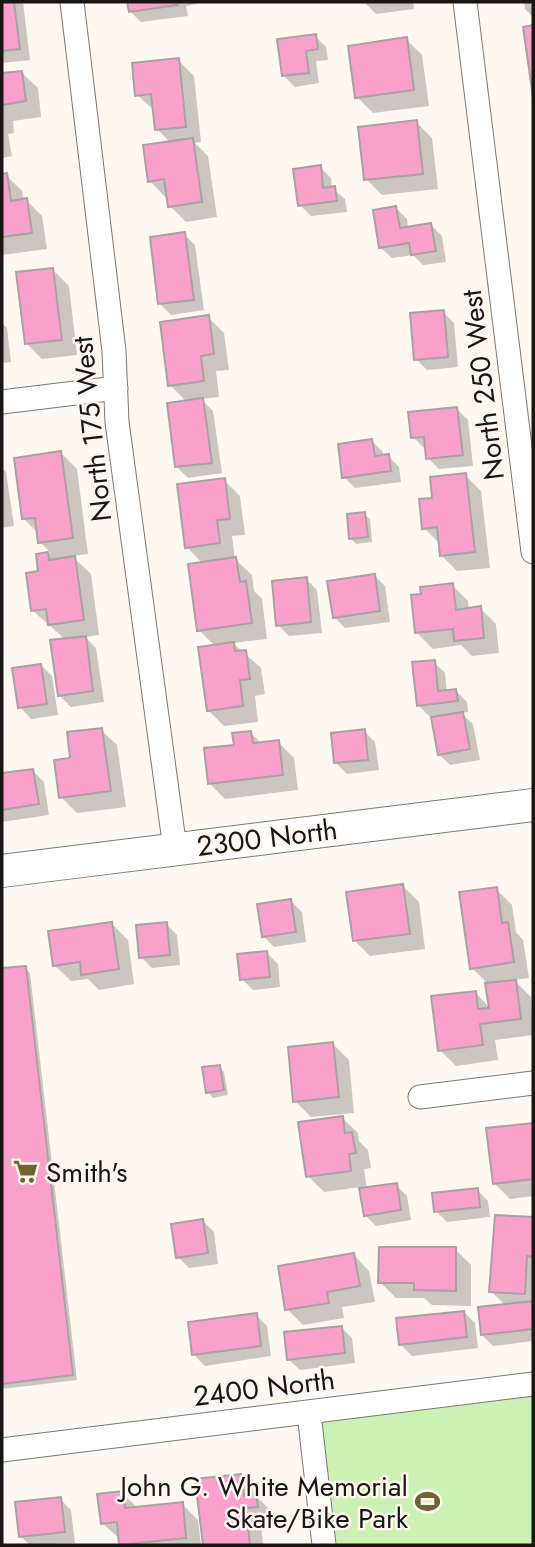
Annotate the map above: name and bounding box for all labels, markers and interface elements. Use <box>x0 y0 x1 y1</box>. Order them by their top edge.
street label: North 250 West <box>451 287 515 482</box>
street label: North 175 West <box>62 334 122 524</box>
street label: 2300 North <box>194 809 340 867</box>
place label: Smith's <box>46 1152 128 1193</box>
supermarket icon: Smith's <box>12 1158 40 1186</box>
street label: 2400 North <box>191 1359 337 1417</box>
place label: John G. White Memorial Skate/Bike Park <box>116 1466 409 1539</box>
sports icon: John G. White Memorial Skate/Bike Park <box>414 1488 442 1516</box>

